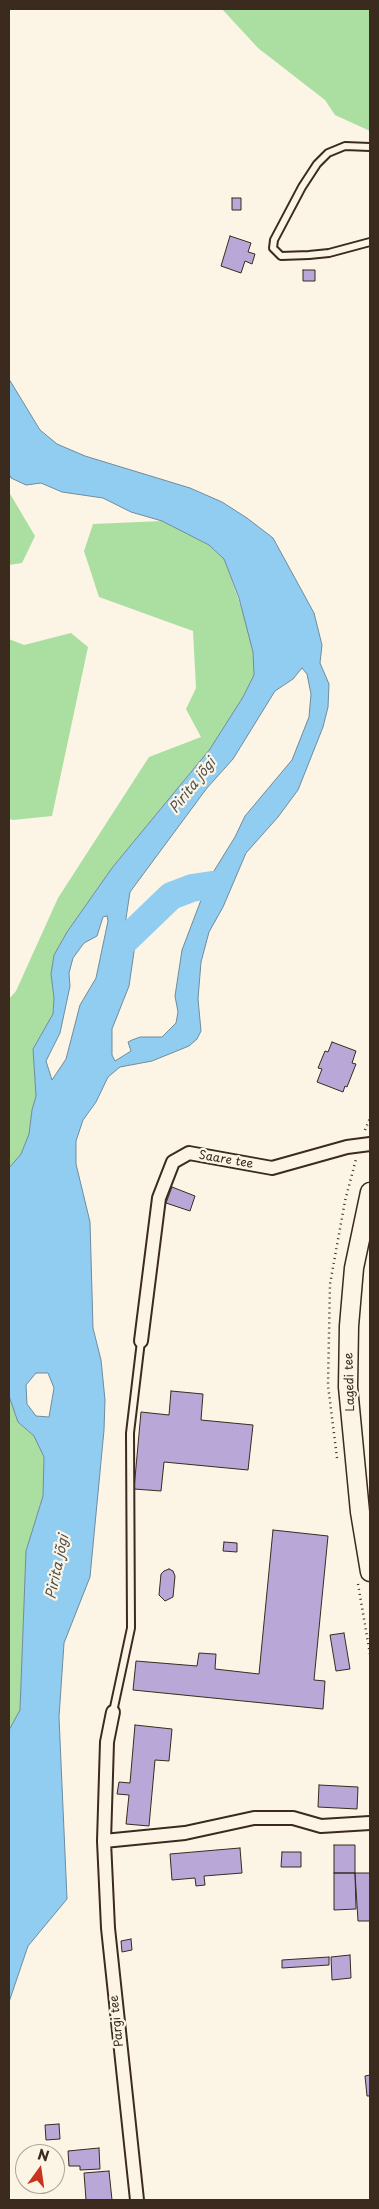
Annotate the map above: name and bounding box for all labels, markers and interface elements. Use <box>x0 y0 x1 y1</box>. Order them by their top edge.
water label: Pirita jõgi <box>166 755 220 817</box>
street label: Saare tee <box>198 1148 254 1172</box>
street label: Lagedi tee <box>342 1352 358 1412</box>
water label: Pirita jõgi <box>43 1533 73 1601</box>
street label: Pargi tee <box>107 1994 127 2048</box>
text: N <box>36 2143 51 2166</box>
north arrow <box>15 2144 65 2194</box>

